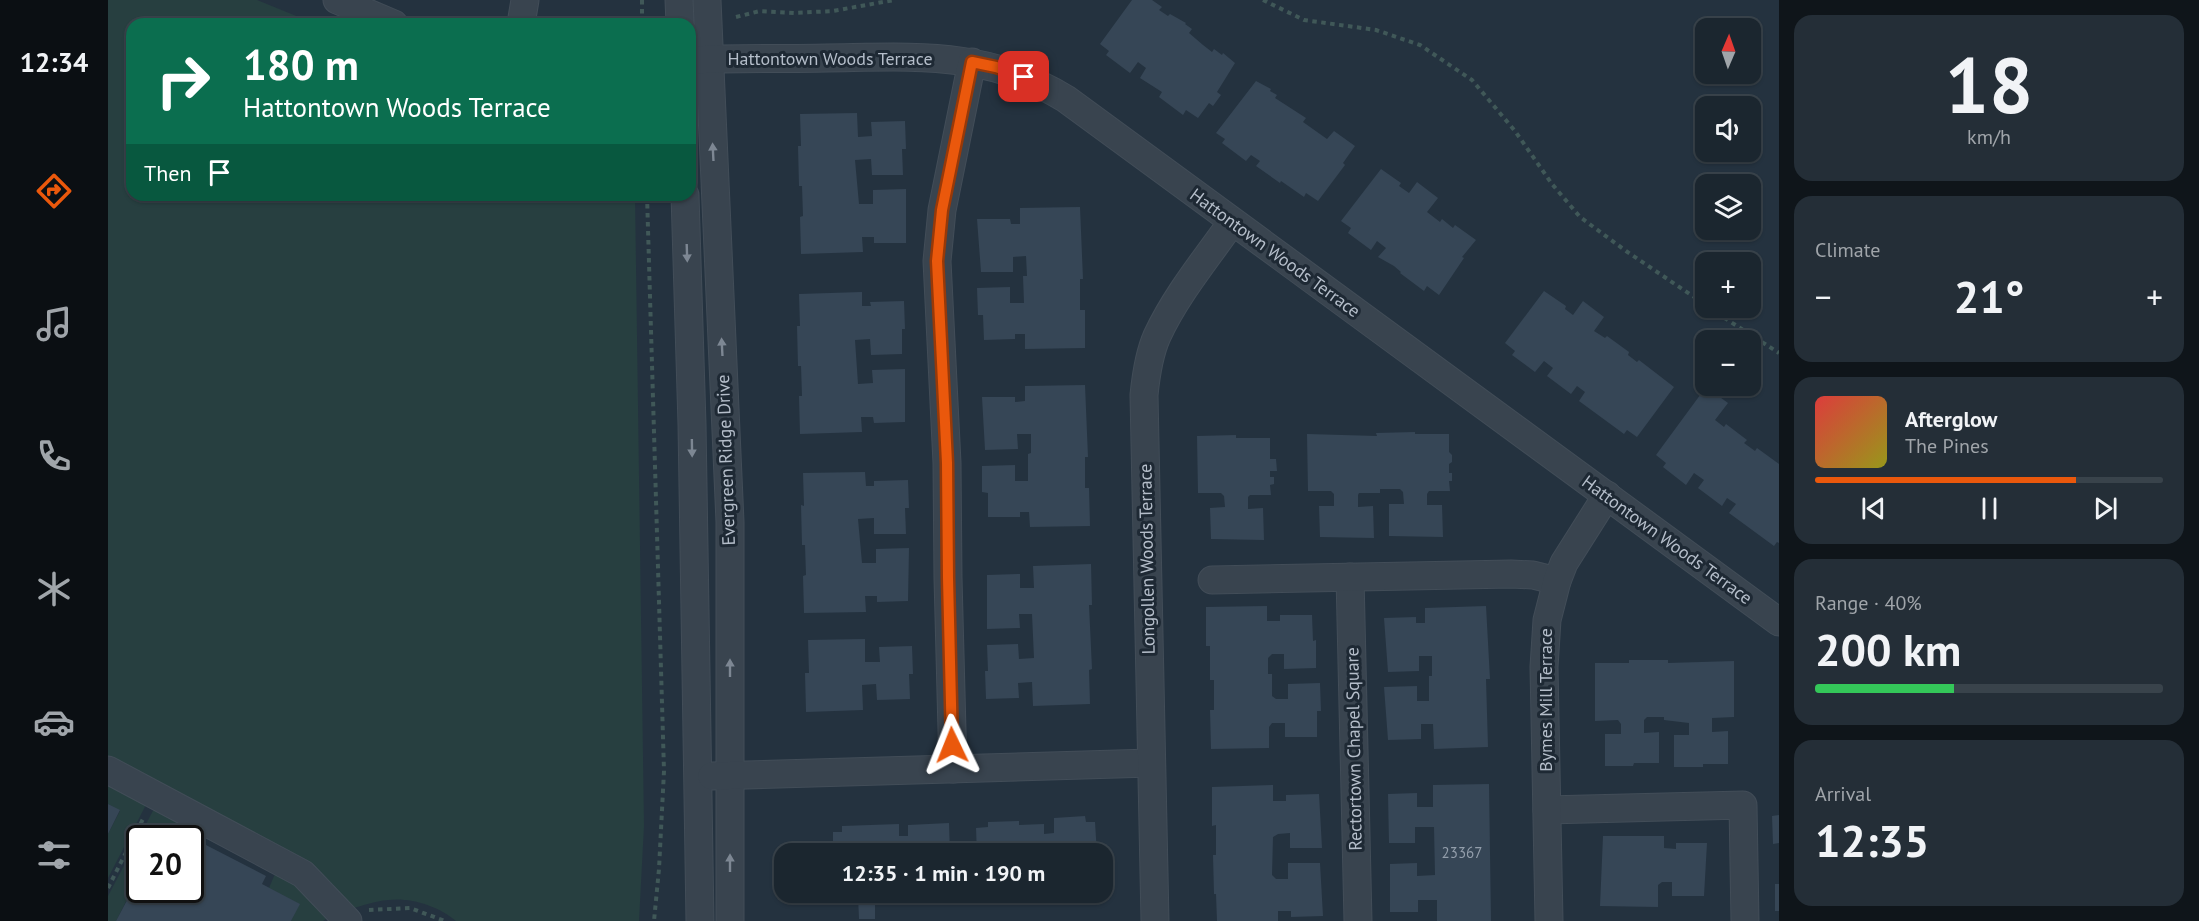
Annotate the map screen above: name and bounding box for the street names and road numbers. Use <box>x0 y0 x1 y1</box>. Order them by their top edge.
street label: Hattontown Woods Terrace <box>727 47 933 70</box>
street label: Hattontown Woods Terrace <box>1186 183 1365 322</box>
street label: Evergreen Ridge Drive <box>711 374 740 546</box>
street label: Longollen Woods Terrace <box>1133 463 1160 655</box>
street label: Hattontown Woods Terrace <box>1578 470 1757 609</box>
street label: Bymes Mill Terrace <box>1534 628 1557 772</box>
street label: Rectortown Chapel Square <box>1340 647 1367 851</box>

